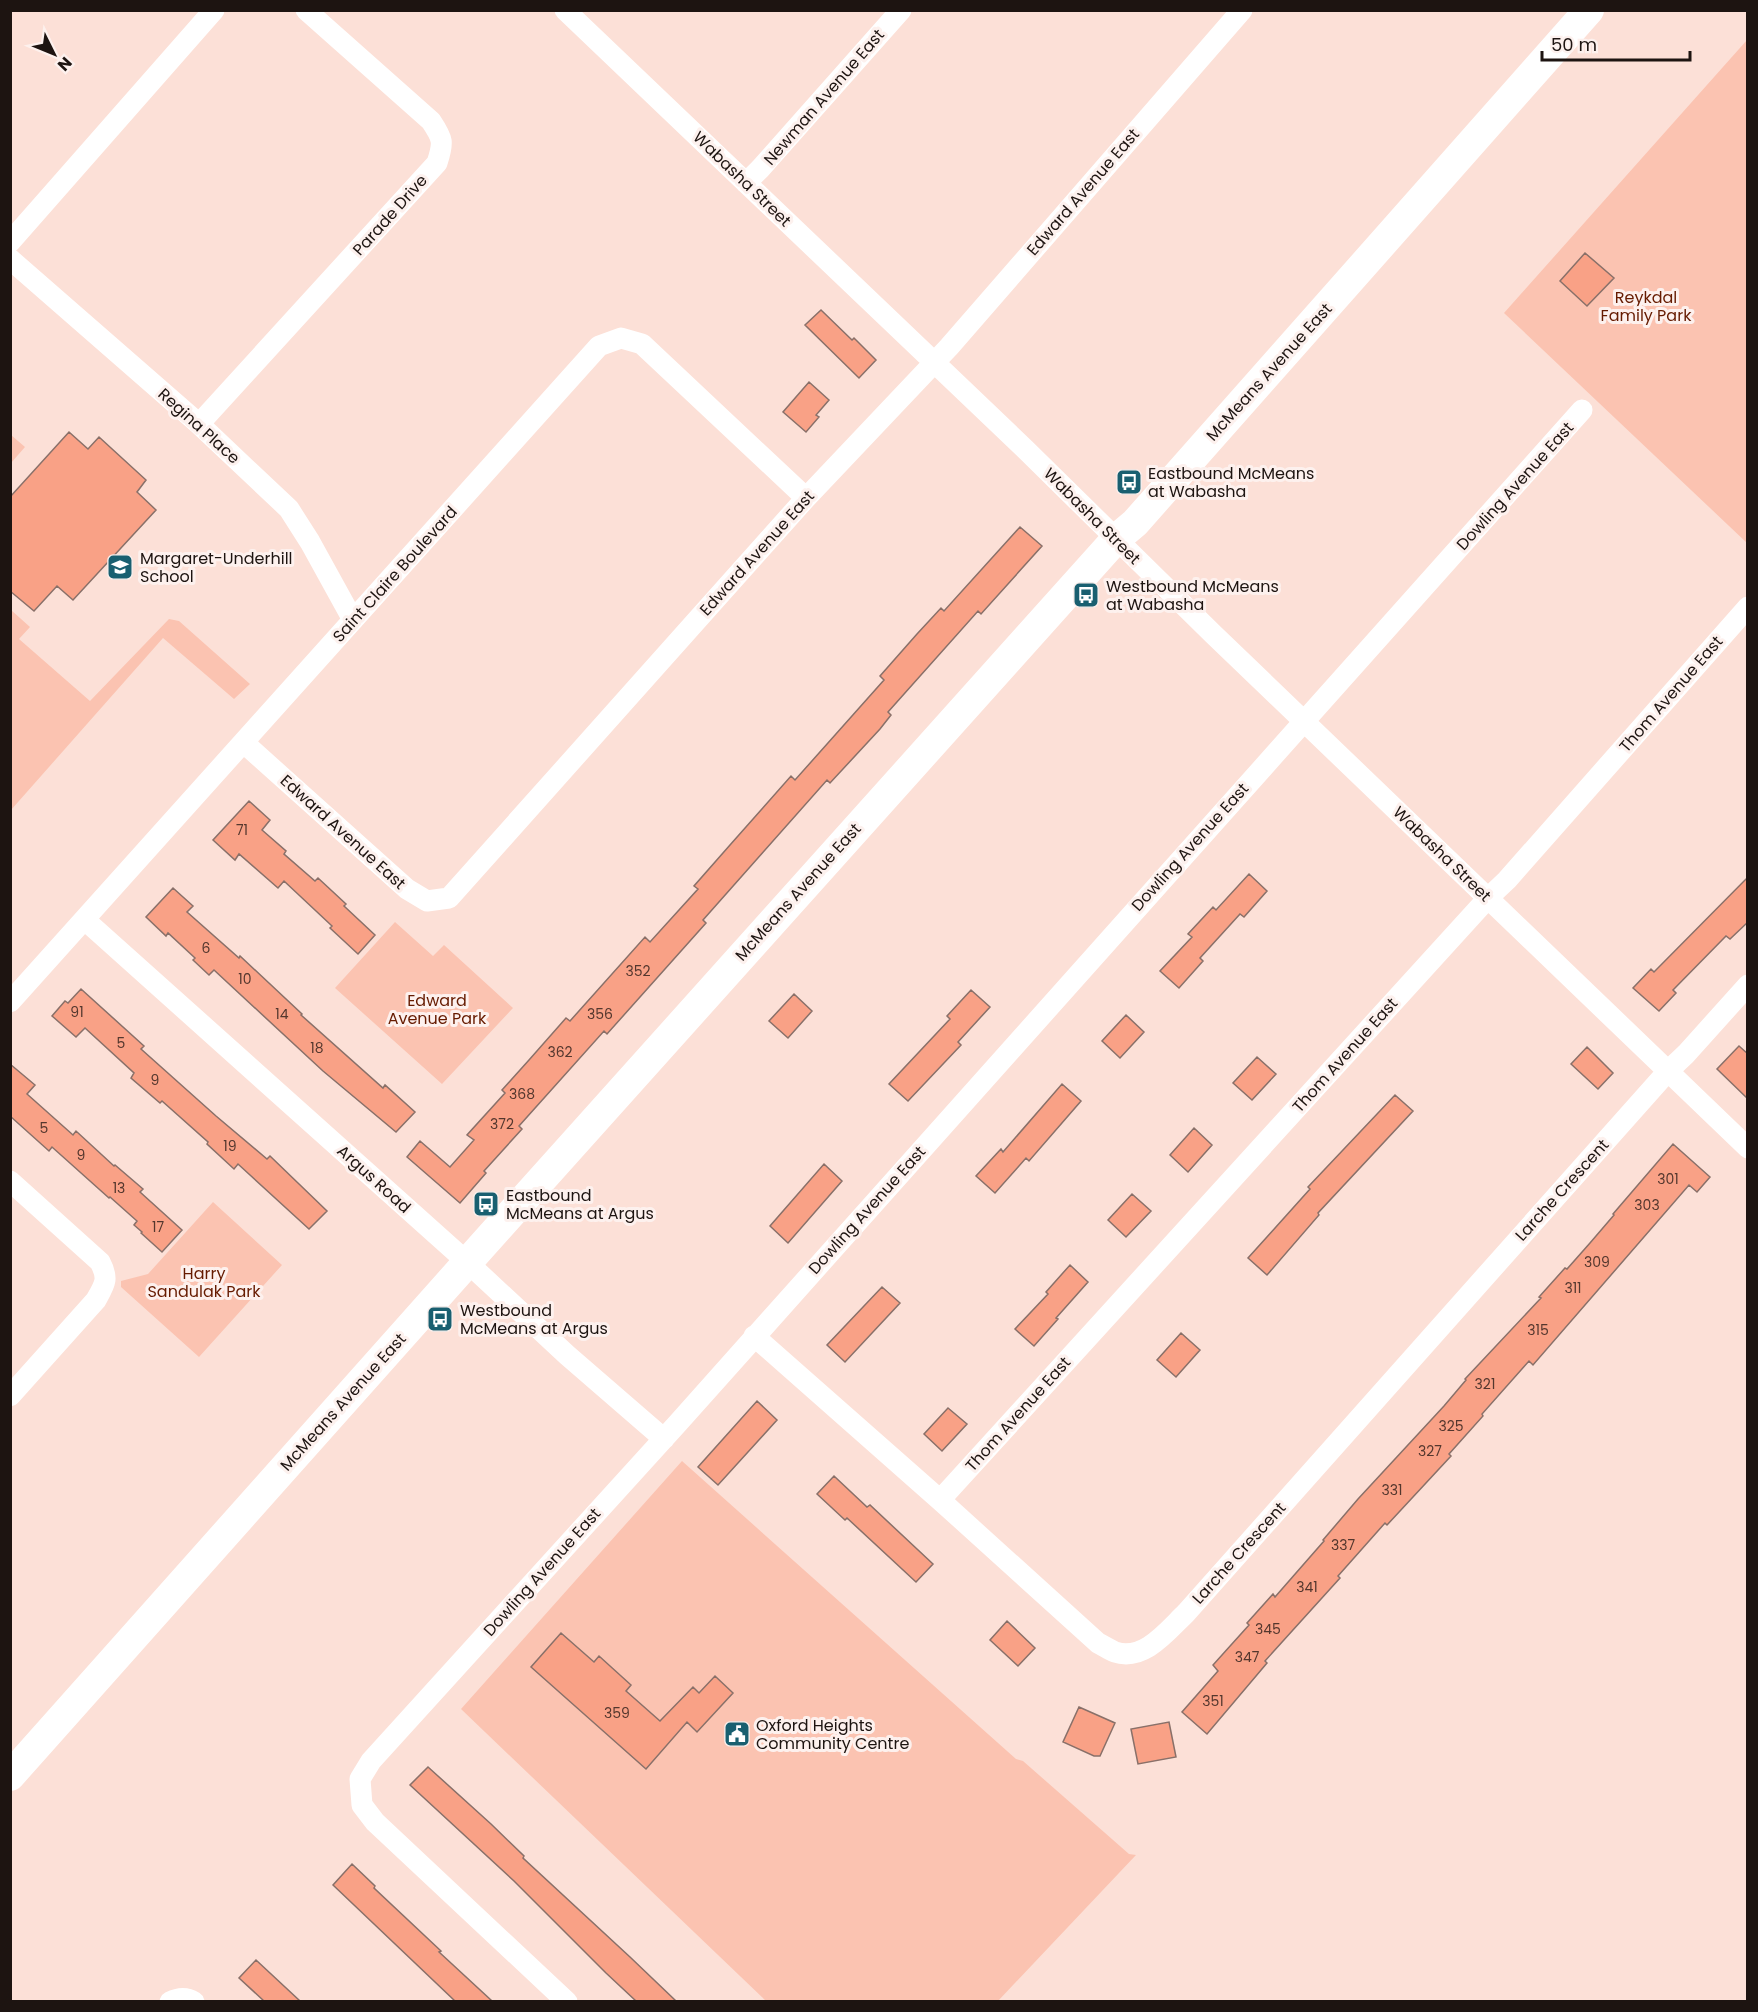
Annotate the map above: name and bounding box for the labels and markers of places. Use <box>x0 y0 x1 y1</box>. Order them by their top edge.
place label: Eastbound McMeans at Wabasha <box>1148 462 1314 503</box>
bus stop icon: Eastbound McMeans at Wabasha <box>1114 467 1144 497</box>
place label: Margaret-Underhill School <box>140 547 293 588</box>
school or university icon: Margaret-Underhill School <box>105 552 135 582</box>
place label: Westbound McMeans at Wabasha <box>1106 575 1279 616</box>
bus stop icon: Westbound McMeans at Wabasha <box>1071 580 1101 610</box>
place label: Eastbound McMeans at Argus <box>506 1184 654 1225</box>
bus stop icon: Eastbound McMeans at Argus <box>471 1189 501 1219</box>
place label: Westbound McMeans at Argus <box>460 1299 608 1340</box>
bus stop icon: Westbound McMeans at Argus <box>425 1304 455 1334</box>
place label: Oxford Heights Community Centre <box>756 1714 909 1755</box>
public building icon: Oxford Heights Community Centre <box>722 1719 752 1749</box>

